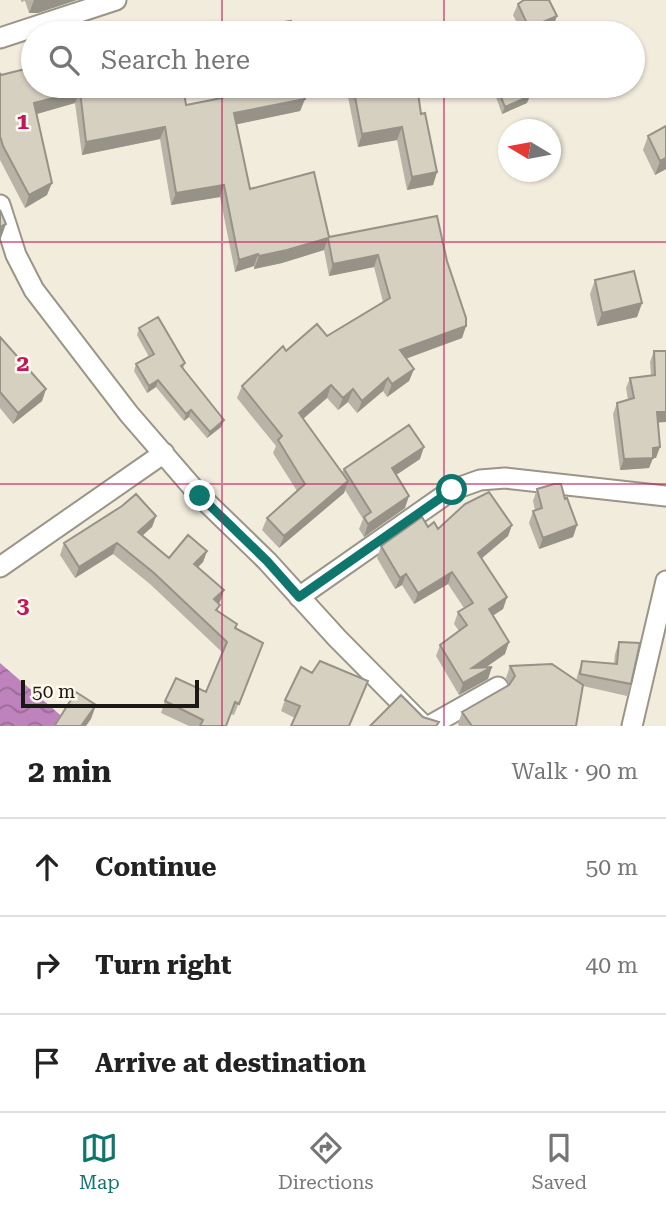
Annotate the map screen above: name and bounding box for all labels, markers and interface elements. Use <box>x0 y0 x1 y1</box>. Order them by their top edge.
search box <box>21 21 645 98</box>
icon: search <box>45 41 83 79</box>
text: Search here <box>101 45 250 75</box>
text: 1 <box>17 108 30 135</box>
north arrow <box>498 119 561 182</box>
text: 2 <box>17 350 29 377</box>
route start <box>436 474 467 505</box>
route end <box>184 480 215 511</box>
text: 3 <box>17 592 30 619</box>
scale bar <box>21 677 200 709</box>
text: 50 m <box>32 680 75 703</box>
text: 2 min <box>28 754 111 789</box>
text: Walk · 90 m <box>511 758 638 785</box>
icon: ahead <box>28 848 66 886</box>
text: Continue <box>95 852 217 882</box>
text: 50 m <box>585 854 638 881</box>
icon: right <box>28 946 66 984</box>
text: Turn right <box>95 950 231 980</box>
text: 40 m <box>585 952 638 979</box>
icon: arrive <box>28 1044 66 1082</box>
text: Arrive at destination <box>95 1048 366 1078</box>
tab: Map <box>79 1129 120 1194</box>
tab: Directions <box>278 1129 374 1194</box>
tab: Saved <box>532 1129 587 1194</box>

